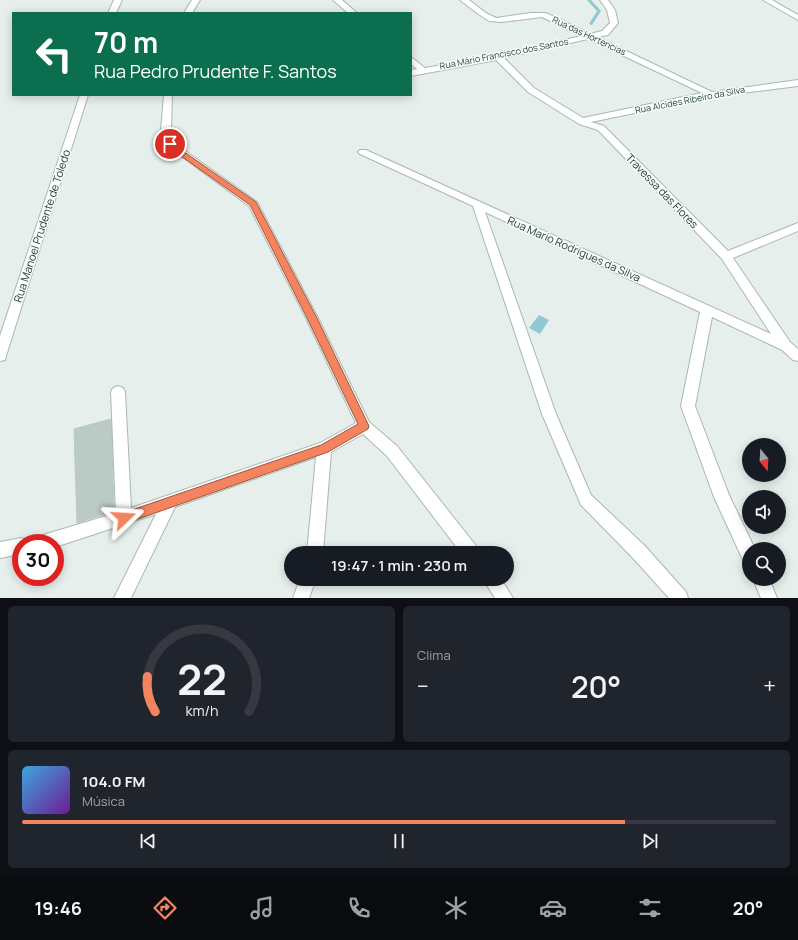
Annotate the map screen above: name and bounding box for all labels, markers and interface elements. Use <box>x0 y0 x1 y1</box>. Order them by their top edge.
street label: Rua das Hortencias <box>550 13 628 58</box>
text: 70 m <box>94 23 158 61</box>
icon: left <box>28 28 80 80</box>
street label: Rua Mário Francisco dos Santos <box>438 35 570 72</box>
text: Rua Pedro Prudente F. Santos <box>94 59 337 83</box>
street label: Rua Alcides Ribeiro da Silva <box>634 82 746 117</box>
pin <box>153 127 187 161</box>
icon: arrive <box>159 133 181 155</box>
street label: Rua Manoel Prudente de Toledo <box>10 147 74 304</box>
street label: Travessa das Flores <box>623 150 702 231</box>
street label: Rua Mario Rodrigues da Silva <box>505 212 643 285</box>
north arrow <box>742 438 786 482</box>
map controls <box>742 438 786 586</box>
button: sound <box>742 490 786 534</box>
position arrow <box>103 497 145 539</box>
speed limit sign: 30 <box>12 534 64 586</box>
button: search <box>742 542 786 586</box>
text: 19:47 · 1 min · 230 m <box>331 555 467 576</box>
text: Clima <box>417 646 451 664</box>
text: 22 <box>177 651 226 707</box>
text: 20° <box>571 666 621 707</box>
text: − <box>417 671 429 701</box>
text: + <box>763 671 776 701</box>
text: km/h <box>185 701 218 720</box>
text: 104.0 FM <box>82 771 145 792</box>
text: Música <box>82 792 125 810</box>
icon: previous <box>137 830 159 852</box>
icon: pause <box>388 830 410 852</box>
icon: next <box>639 830 661 852</box>
icon: directions <box>151 894 179 922</box>
icon: music <box>248 894 276 922</box>
icon: phone <box>345 894 373 922</box>
icon: climate <box>442 894 470 922</box>
icon: car <box>539 894 567 922</box>
icon: filters <box>636 894 664 922</box>
text: 19:46 <box>34 896 82 920</box>
text: 20° <box>733 896 763 920</box>

